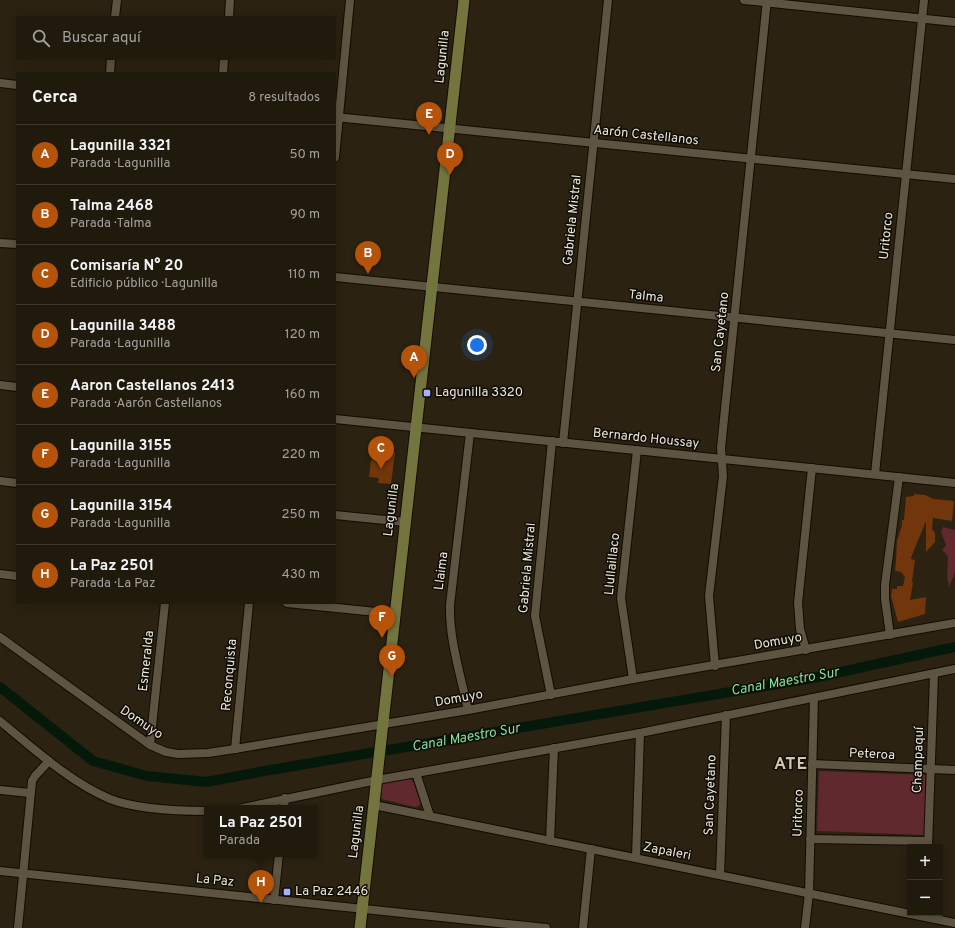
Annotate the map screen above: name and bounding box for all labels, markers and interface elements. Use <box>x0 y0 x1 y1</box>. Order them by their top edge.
search box <box>16 16 336 60</box>
icon: search <box>30 27 52 49</box>
text: Buscar aquí <box>62 29 141 48</box>
street label: Lagunilla <box>432 30 454 84</box>
text: Cerca <box>32 87 78 109</box>
text: 8 resultados <box>248 90 320 106</box>
pin: E <box>416 102 442 135</box>
street label: Aarón Castellanos <box>593 123 699 149</box>
text: Lagunilla 3321 <box>70 137 171 156</box>
pin: D <box>437 142 463 175</box>
text: A <box>40 147 50 163</box>
text: 50 m <box>290 147 320 163</box>
text: Parada · Lagunilla <box>70 156 170 172</box>
street label: Gabriela Mistral <box>560 174 586 266</box>
text: Talma 2468 <box>70 197 154 216</box>
text: B <box>41 207 49 223</box>
text: 90 m <box>290 207 320 223</box>
street label: Uritorco <box>877 211 897 261</box>
text: Parada · Talma <box>70 216 151 232</box>
pin: B <box>355 241 381 274</box>
text: Comisaría N° 20 <box>70 257 183 276</box>
text: C <box>41 267 49 283</box>
text: 110 m <box>288 267 320 283</box>
text: Edificio público · Lagunilla <box>70 276 218 292</box>
street label: Talma <box>628 287 664 307</box>
street label: San Cayetano <box>709 291 733 373</box>
text: Lagunilla 3488 <box>70 317 176 336</box>
text: D <box>40 327 50 343</box>
text: 120 m <box>285 327 320 343</box>
your location <box>467 335 487 355</box>
text: Parada · Lagunilla <box>70 336 170 352</box>
pin: A <box>401 345 427 378</box>
text: Aaron Castellanos 2413 <box>70 377 235 396</box>
place label: Lagunilla 3320 <box>435 385 523 401</box>
text: E <box>41 387 49 403</box>
text: 160 m <box>285 387 320 403</box>
marker: Lagunilla 3320 <box>422 388 432 398</box>
text: Parada · Aarón Castellanos <box>70 396 222 412</box>
street label: Bernardo Houssay <box>592 425 700 453</box>
pin: C <box>368 436 394 469</box>
text: Lagunilla 3155 <box>70 437 172 456</box>
text: F <box>41 447 49 463</box>
text: 220 m <box>282 447 320 463</box>
text: Parada · Lagunilla <box>70 456 170 472</box>
street label: Lagunilla <box>381 483 403 537</box>
text: Lagunilla 3154 <box>70 497 173 516</box>
text: G <box>41 507 49 523</box>
text: 250 m <box>282 507 320 523</box>
text: Parada · Lagunilla <box>70 516 170 532</box>
street label: Gabriela Mistral <box>516 522 540 614</box>
street label: Llullaillaco <box>602 532 624 596</box>
street label: Llaima <box>432 551 452 591</box>
text: La Paz 2501 <box>70 557 154 576</box>
text: H <box>40 567 50 583</box>
text: 430 m <box>282 567 320 583</box>
text: Parada · La Paz <box>70 576 156 592</box>
pin: F <box>369 605 395 638</box>
street label: Esmeralda <box>136 630 158 692</box>
street label: Domuyo <box>753 630 803 654</box>
street label: Reconquista <box>219 638 241 712</box>
pin: G <box>379 644 405 677</box>
water label: Canal Maestro Sur <box>730 664 842 700</box>
street label: Domuyo <box>434 687 484 711</box>
street label: Domuyo <box>116 703 166 743</box>
water label: Canal Maestro Sur <box>411 720 523 756</box>
street label: Champaquí <box>910 725 928 794</box>
street label: Peteroa <box>849 746 895 764</box>
street label: San Cayetano <box>702 754 720 836</box>
district label: ATE <box>774 754 808 776</box>
street label: Uritorco <box>790 789 808 837</box>
popup <box>204 805 318 857</box>
street label: Lagunilla <box>346 805 368 859</box>
text: La Paz 2501 <box>219 814 303 833</box>
text: Parada <box>219 833 260 849</box>
street label: Zapaleri <box>642 840 692 864</box>
map controls <box>907 844 943 916</box>
button: + <box>907 844 943 880</box>
pin: H <box>248 870 274 903</box>
street label: La Paz <box>195 871 235 891</box>
button: − <box>907 880 943 916</box>
place label: La Paz 2446 <box>295 884 368 900</box>
marker: La Paz 2446 <box>282 887 292 897</box>

